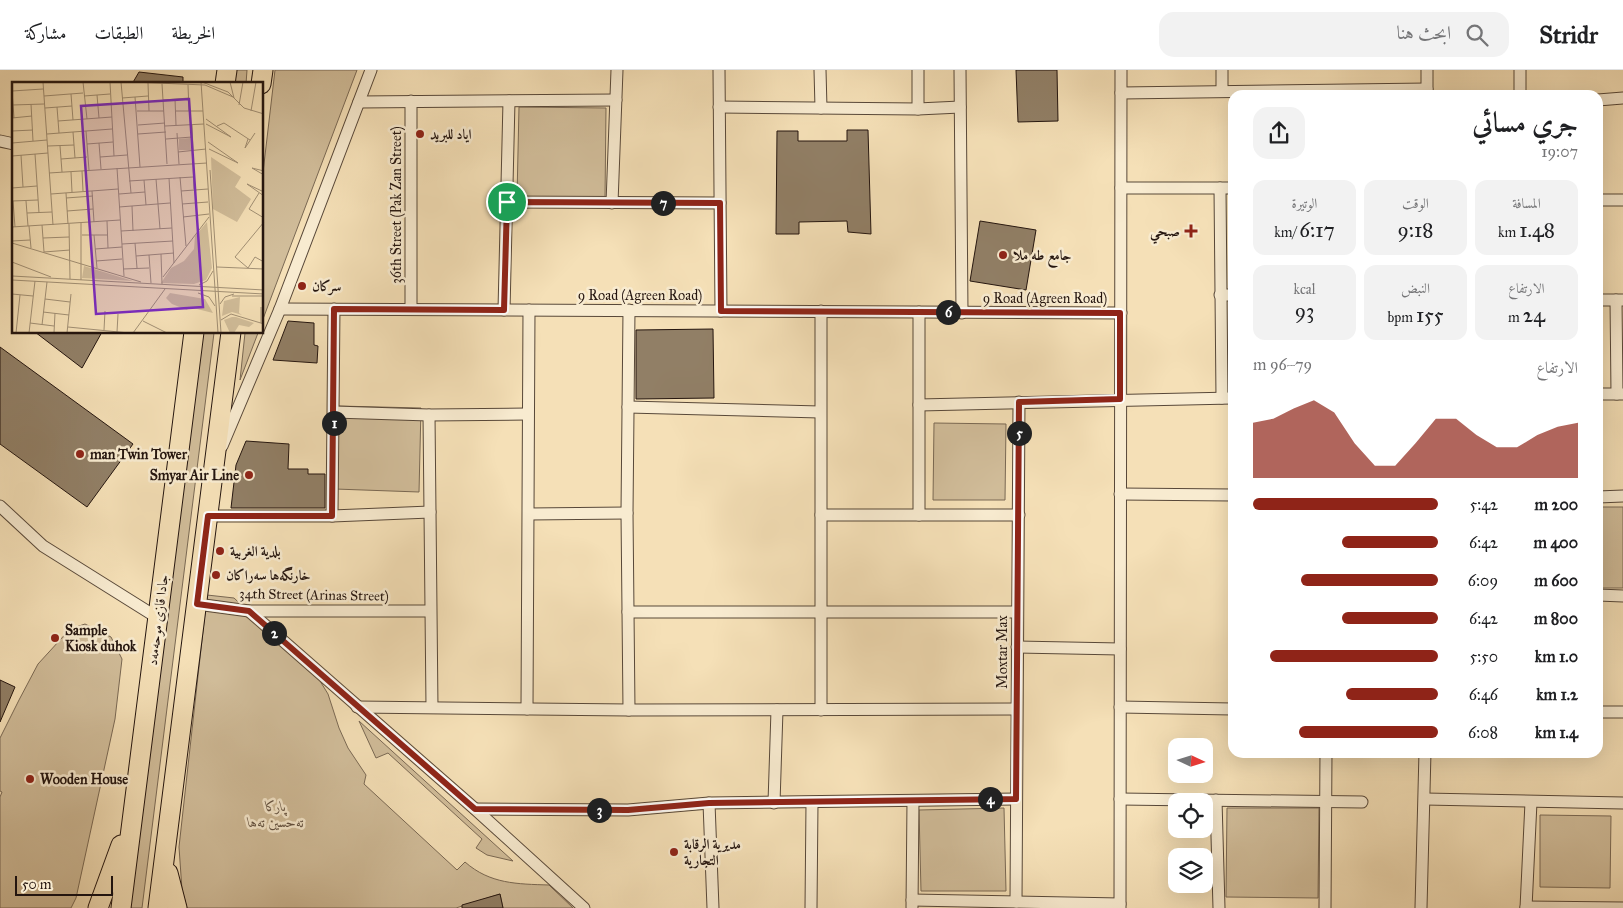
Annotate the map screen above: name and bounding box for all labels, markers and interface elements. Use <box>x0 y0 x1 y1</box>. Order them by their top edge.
search box <box>1159 12 1509 57</box>
text: Stridr <box>1539 20 1598 50</box>
text: ابحث هنا <box>1396 21 1451 44</box>
icon: search <box>1463 21 1491 49</box>
text: مشاركة <box>25 22 66 44</box>
text: الطبقات <box>94 22 143 44</box>
text: الخريطة <box>171 22 215 44</box>
inset map <box>12 82 264 334</box>
text: جري مسائي <box>1472 105 1578 140</box>
button: share <box>1253 107 1305 159</box>
street label: 36th Street (Pak Zan Street) <box>388 126 406 284</box>
place label: اياد للبريد <box>430 126 471 143</box>
marker: اياد للبريد <box>414 128 426 140</box>
text: 19:07 <box>1541 142 1578 161</box>
pin <box>486 181 528 223</box>
icon: arrive <box>493 188 521 216</box>
pin: 7 <box>650 190 676 216</box>
text: 7 <box>660 195 667 212</box>
text: الوتيرة <box>1292 195 1317 212</box>
text: الوقت <box>1402 195 1429 212</box>
text: المسافة <box>1512 195 1541 212</box>
text: 6:17 <box>1299 217 1335 243</box>
text: 9:18 <box>1397 217 1434 243</box>
text: 1.48 <box>1519 217 1555 243</box>
place label: صبحي <box>1150 223 1180 244</box>
marker: صبحي <box>1184 224 1198 238</box>
text: /km <box>1274 224 1299 241</box>
text: km <box>1498 224 1519 241</box>
place label: جامع طه ملا <box>1013 247 1072 268</box>
marker: جامع طه ملا <box>997 249 1009 261</box>
place label: سركان <box>312 278 342 296</box>
marker: سركان <box>296 280 308 292</box>
text: النبض <box>1401 280 1430 297</box>
text: الارتفاع <box>1508 280 1545 297</box>
text: kcal <box>1293 281 1316 298</box>
street label: 9 Road (Agreen Road) <box>578 287 702 305</box>
street label: 9 Road (Agreen Road) <box>983 290 1107 308</box>
text: 93 <box>1295 298 1314 324</box>
pin: 6 <box>936 300 960 324</box>
text: 155 <box>1416 302 1444 328</box>
text: 24 <box>1523 302 1545 328</box>
text: 6 <box>945 304 952 321</box>
text: bpm <box>1387 309 1416 326</box>
text: m <box>1508 309 1523 326</box>
text: 79–96 m <box>1253 355 1312 374</box>
text: الارتفاع <box>1536 358 1578 377</box>
pin: 1 <box>322 410 346 436</box>
text: 1 <box>332 415 337 432</box>
pin: 5 <box>1006 420 1032 446</box>
text: 5 <box>1016 425 1023 442</box>
place label: man Twin Tower <box>89 446 188 463</box>
marker: man Twin Tower <box>74 448 86 460</box>
place label: Smyar Air Line <box>150 467 239 485</box>
marker: Smyar Air Line <box>243 469 255 481</box>
text: 5:42 <box>1470 495 1498 514</box>
text: 200 m <box>1535 495 1578 514</box>
text: 6:42 <box>1469 533 1498 552</box>
text: 400 m <box>1534 533 1578 552</box>
place label: بلدية الغربية <box>230 543 281 561</box>
marker: بلدية الغربية <box>214 545 226 557</box>
place label: خارنگەها سەراکان <box>226 566 311 584</box>
marker: خارنگەها سەراکان <box>210 569 222 581</box>
text: 6:09 <box>1468 571 1498 590</box>
text: 600 m <box>1534 571 1578 590</box>
street label: جادا قازی موحەمەد <box>144 573 172 667</box>
street label: 34th Street (Arinas Street) <box>239 585 389 606</box>
text: 6:42 <box>1469 609 1498 628</box>
text: 800 m <box>1534 609 1578 628</box>
street label: Moxtar Max <box>994 615 1011 689</box>
pin: 2 <box>262 620 286 646</box>
place label: Sample Kiosk duhok <box>65 622 137 655</box>
text: 2 <box>271 625 278 642</box>
marker: Sample Kiosk duhok <box>49 632 61 644</box>
text: 5:50 <box>1470 647 1498 666</box>
text: 1.0 km <box>1535 647 1578 666</box>
text: 6:46 <box>1469 685 1498 704</box>
text: 1.2 km <box>1536 685 1578 704</box>
text: 6:08 <box>1468 723 1498 742</box>
text: 1.4 km <box>1535 723 1578 742</box>
north arrow <box>1168 738 1212 782</box>
map controls <box>1168 738 1213 893</box>
place label: Wooden House <box>40 771 128 788</box>
marker: Wooden House <box>24 773 36 785</box>
pin: 4 <box>978 786 1002 812</box>
text: 4 <box>987 791 994 808</box>
button: locate <box>1168 793 1213 838</box>
park label: پارکا تەحسین تەها <box>246 798 304 831</box>
pin: 3 <box>586 798 612 822</box>
text: 3 <box>597 802 602 819</box>
place label: مديرية الرقابة التجارية <box>684 836 741 869</box>
marker: مديرية الرقابة التجارية <box>668 846 680 858</box>
button: layers <box>1168 848 1213 893</box>
scale bar <box>15 873 112 896</box>
text: 50 m <box>22 876 51 893</box>

